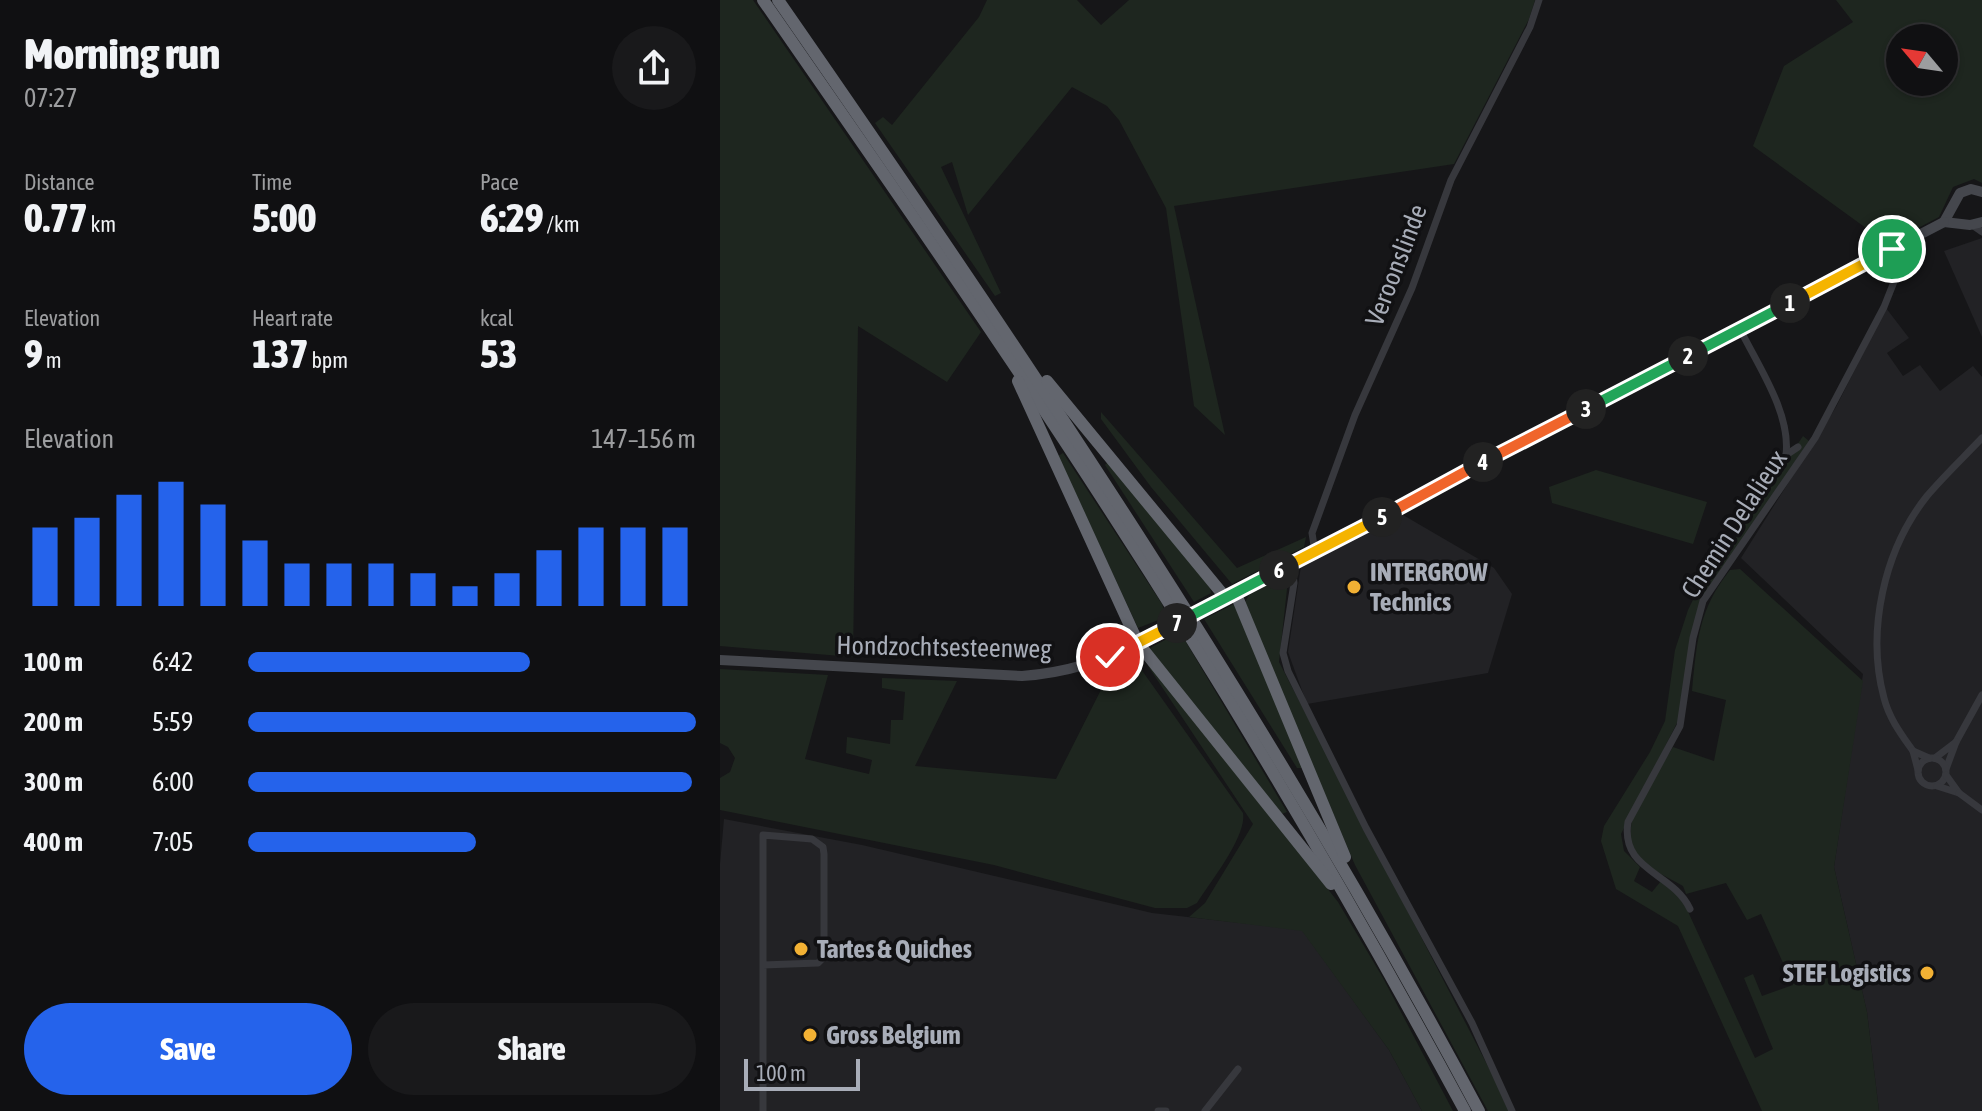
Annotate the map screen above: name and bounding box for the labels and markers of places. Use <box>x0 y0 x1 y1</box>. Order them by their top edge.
pin <box>1858 215 1926 283</box>
pin: 1 <box>1770 283 1810 323</box>
pin: 2 <box>1668 336 1708 376</box>
pin: 3 <box>1566 389 1606 429</box>
pin: 4 <box>1463 442 1503 482</box>
pin: 5 <box>1362 497 1402 537</box>
pin: 6 <box>1259 550 1299 590</box>
place label: INTERGROW Technics <box>1370 557 1488 617</box>
marker: INTERGROW Technics <box>1345 578 1363 596</box>
pin: 7 <box>1157 603 1197 643</box>
pin <box>1076 623 1144 691</box>
place label: Tartes & Quiches <box>817 934 972 964</box>
marker: Tartes & Quiches <box>792 940 810 958</box>
place label: STEF Logistics <box>1783 958 1911 988</box>
marker: STEF Logistics <box>1918 964 1936 982</box>
place label: Gross Belgium <box>826 1020 961 1050</box>
marker: Gross Belgium <box>801 1026 819 1044</box>

